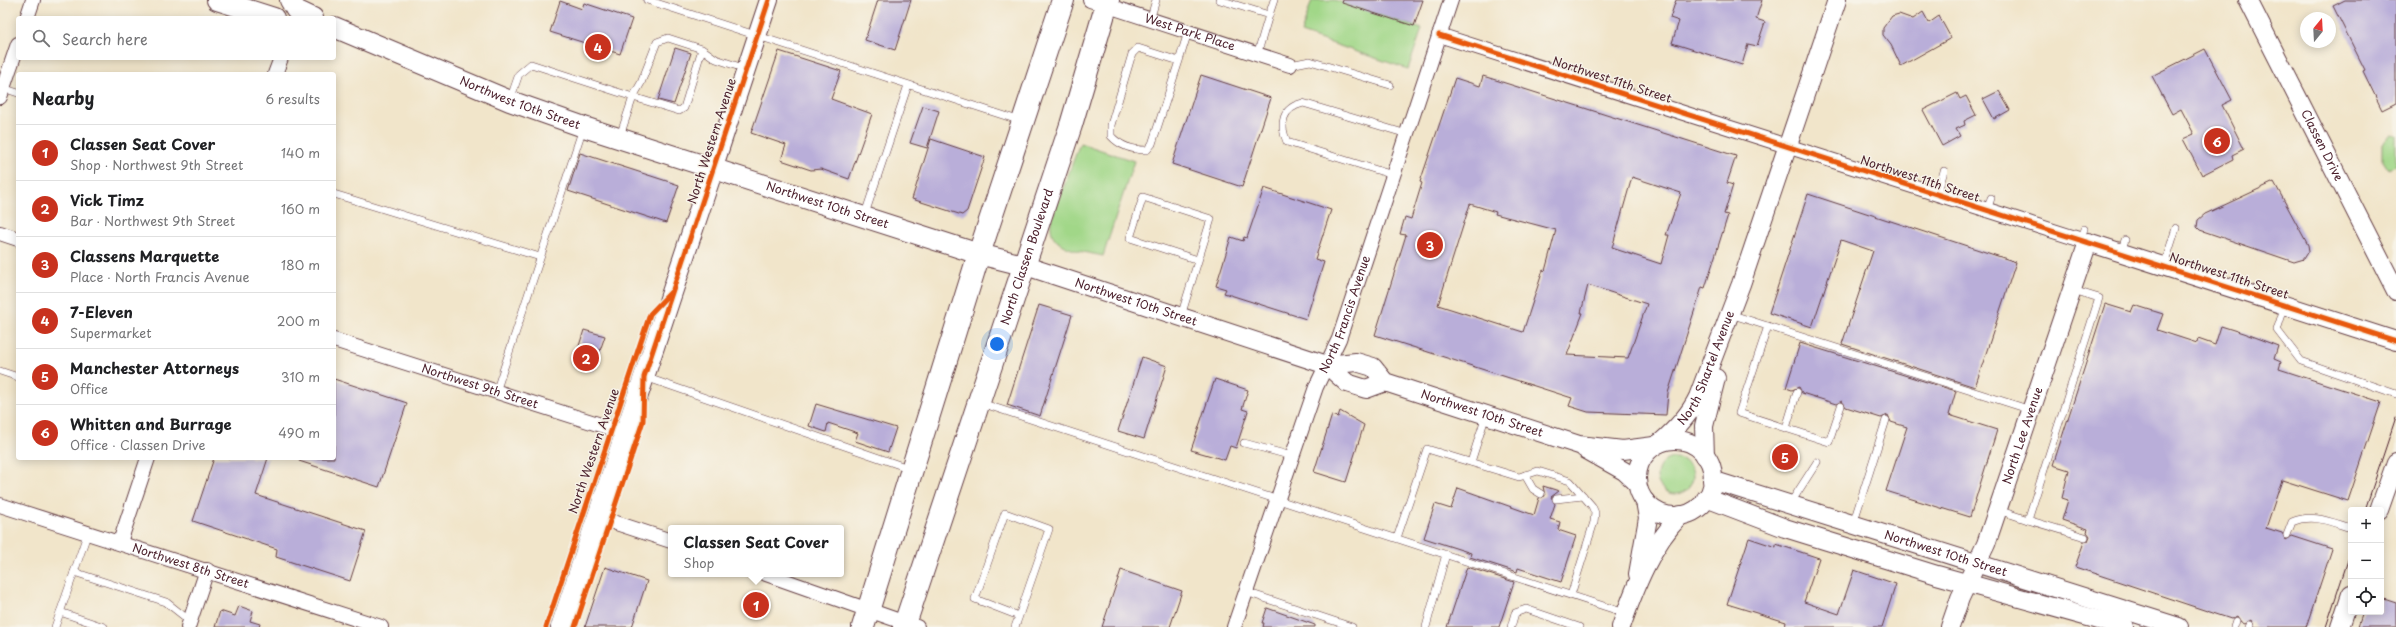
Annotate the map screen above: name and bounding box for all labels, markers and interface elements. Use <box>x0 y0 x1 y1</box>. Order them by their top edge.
street label: West Park Place <box>1143 8 1238 55</box>
north arrow <box>2300 12 2336 48</box>
search box <box>16 16 336 60</box>
icon: search <box>30 27 52 49</box>
text: Search here <box>62 27 148 50</box>
pin: 4 <box>585 32 611 62</box>
street label: Northwest 11th Street <box>1550 51 1674 107</box>
street label: Northwest 10th Street <box>457 71 583 133</box>
street label: North Western Avenue <box>682 75 740 206</box>
text: Nearby <box>32 85 94 111</box>
text: 6 results <box>265 89 320 108</box>
street label: Classen Drive <box>2297 106 2349 184</box>
pin: 6 <box>2204 126 2230 156</box>
text: Classen Seat Cover <box>70 132 215 155</box>
text: 1 <box>42 143 48 162</box>
text: 140 m <box>281 143 320 162</box>
street label: Northwest 11th Street <box>1858 150 1982 206</box>
text: Shop · Northwest 9th Street <box>70 155 243 174</box>
street label: Northwest 10th Street <box>764 176 891 232</box>
street label: North Classen Boulevard <box>995 186 1057 327</box>
text: Vick Timz <box>70 188 144 211</box>
text: 2 <box>40 199 50 218</box>
text: 160 m <box>281 199 320 218</box>
text: Bar · Northwest 9th Street <box>70 211 235 230</box>
pin: 3 <box>1417 230 1443 260</box>
text: Classens Marquette <box>70 244 219 267</box>
street label: Northwest 11th Street <box>2167 247 2291 303</box>
street label: North Francis Avenue <box>1314 252 1374 376</box>
text: 3 <box>41 255 49 274</box>
text: 180 m <box>281 255 320 274</box>
text: Place · North Francis Avenue <box>70 267 250 286</box>
street label: Northwest 10th Street <box>1073 273 1200 330</box>
text: 7-Eleven <box>70 300 133 323</box>
street label: North Shartel Avenue <box>1673 307 1738 429</box>
text: 4 <box>41 311 49 330</box>
text: 200 m <box>277 311 320 330</box>
text: Supermarket <box>70 323 152 342</box>
your location <box>987 334 1007 354</box>
pin: 2 <box>573 343 599 373</box>
text: Manchester Attorneys <box>70 356 239 379</box>
street label: Northwest 9th Street <box>419 358 541 413</box>
text: 5 <box>41 367 49 386</box>
text: 310 m <box>281 367 320 386</box>
text: Office <box>70 379 108 398</box>
street label: Northwest 10th Street <box>1419 384 1546 441</box>
street label: North Lee Avenue <box>1997 384 2046 486</box>
street label: North Western Avenue <box>563 385 623 516</box>
text: Whitten and Burrage <box>70 412 232 435</box>
text: 6 <box>40 423 50 442</box>
text: 490 m <box>278 423 320 442</box>
text: Office · Classen Drive <box>70 435 205 454</box>
pin: 5 <box>1772 442 1798 472</box>
map controls <box>2348 507 2384 615</box>
button: + <box>2348 507 2384 543</box>
popup <box>668 525 844 577</box>
street label: Northwest 10th Street <box>1882 525 2010 580</box>
text: Classen Seat Cover <box>683 530 829 553</box>
street label: Northwest 8th Street <box>130 538 251 592</box>
button: − <box>2348 543 2384 579</box>
text: Shop <box>683 553 714 572</box>
button: locate <box>2348 579 2384 615</box>
pin: 1 <box>743 590 769 620</box>

